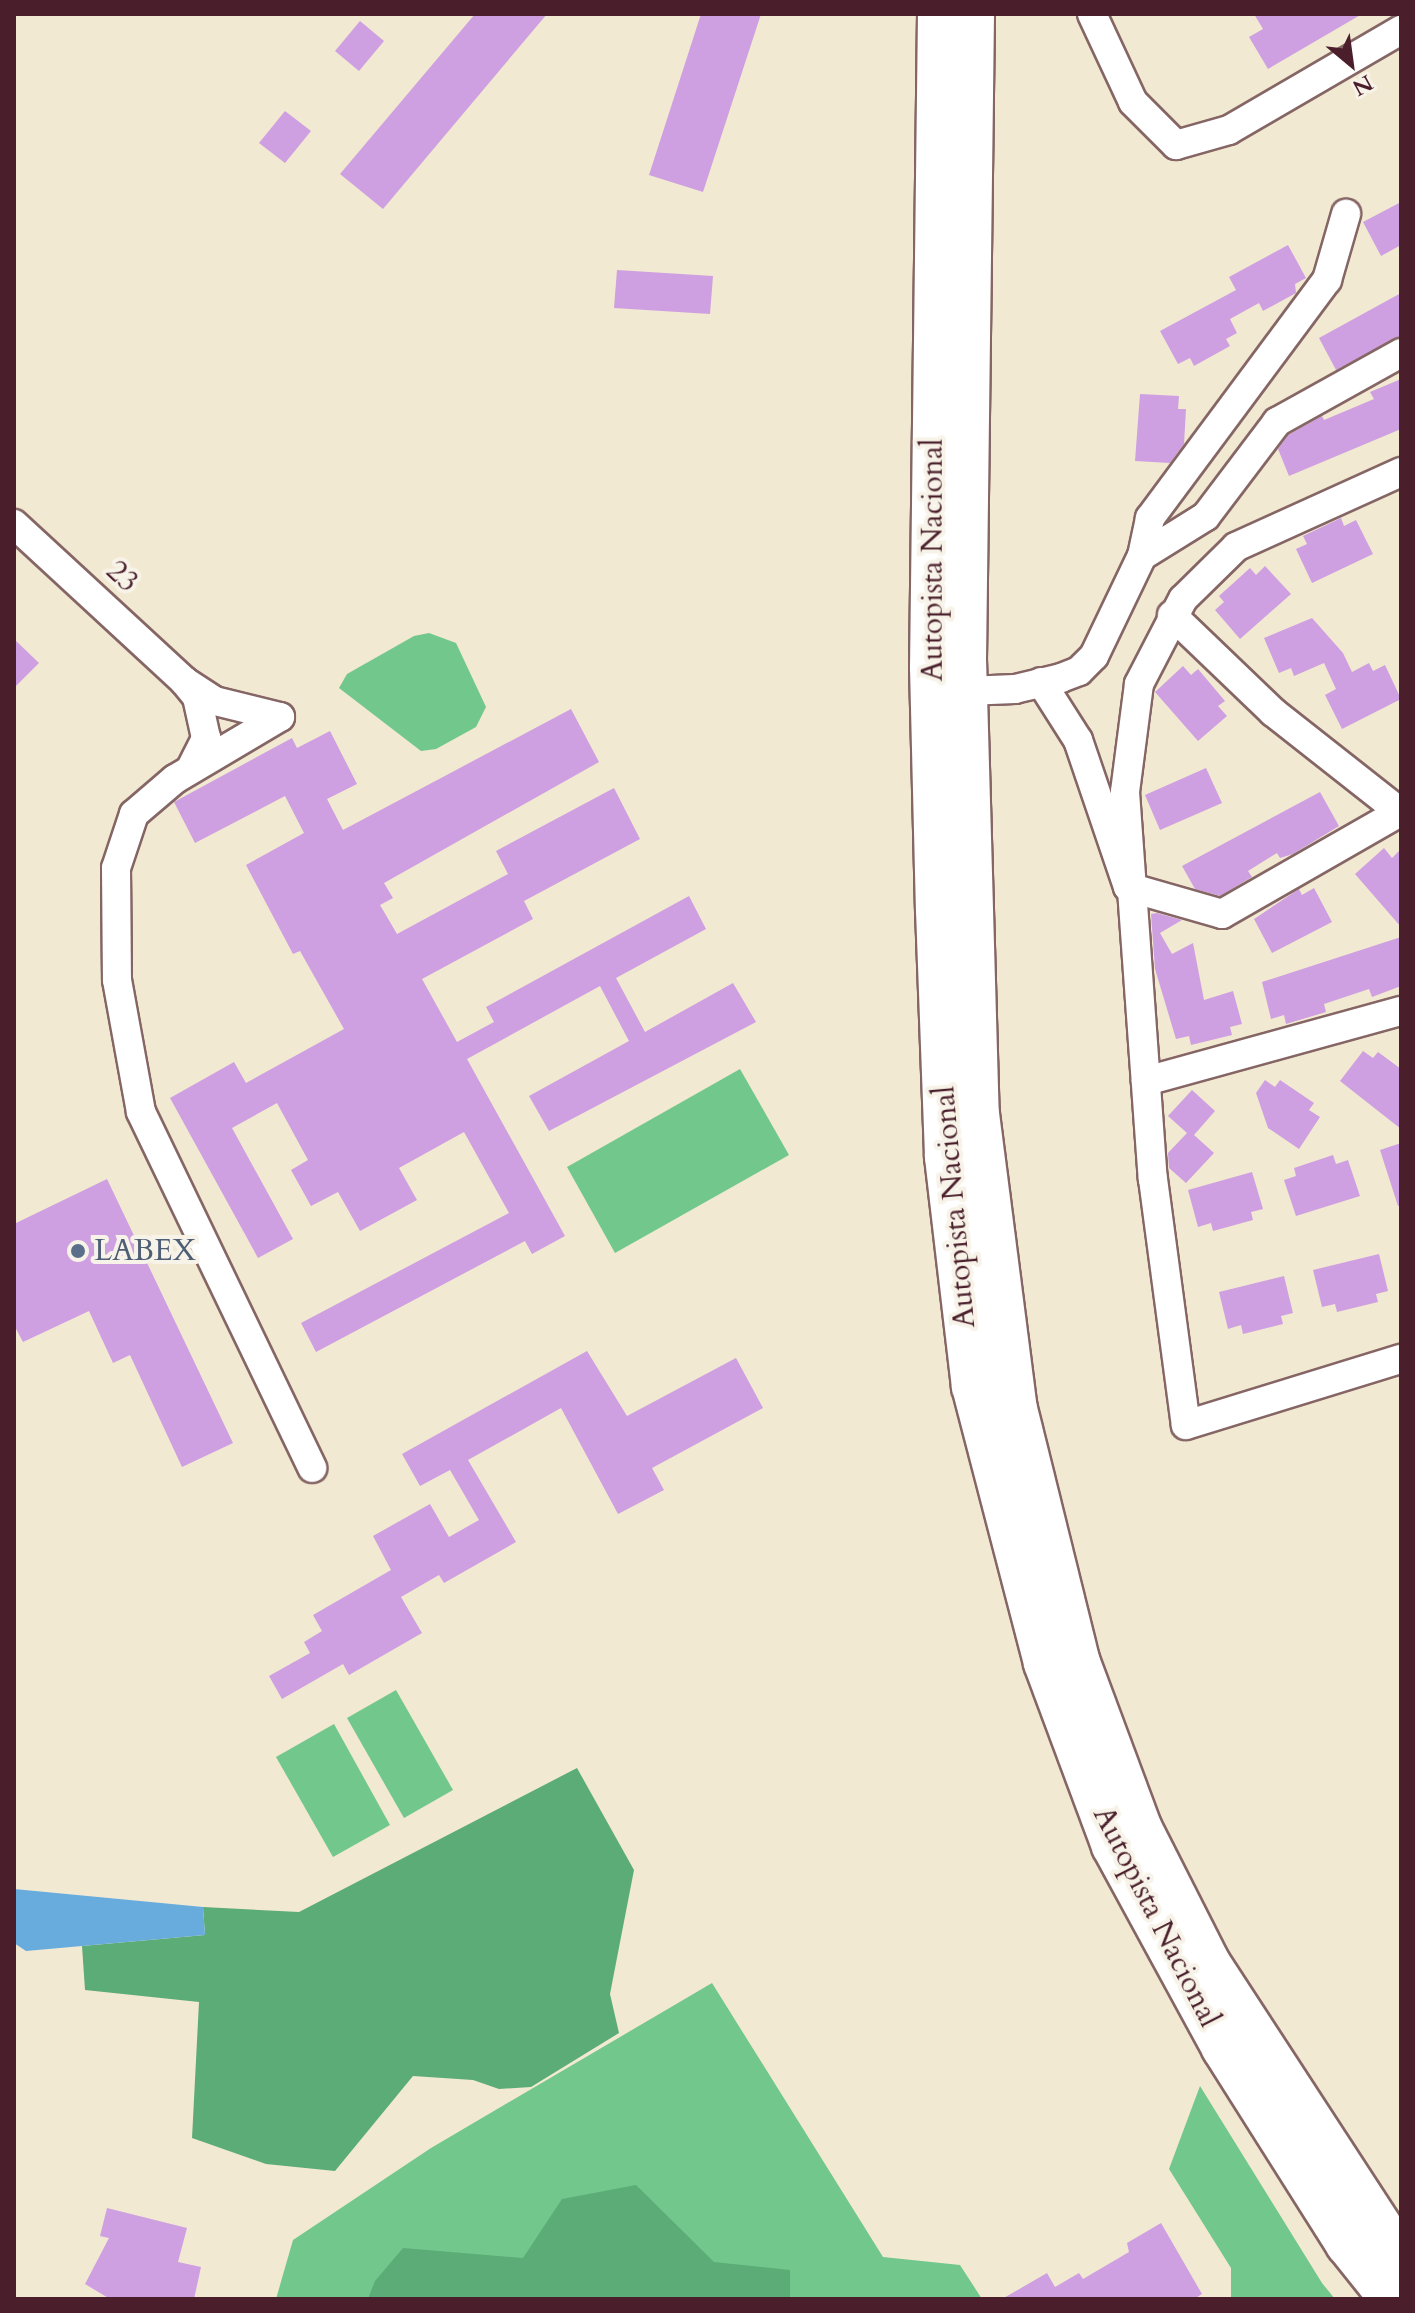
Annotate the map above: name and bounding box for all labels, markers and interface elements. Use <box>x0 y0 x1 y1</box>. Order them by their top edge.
north arrow <box>1311 24 1391 104</box>
text: N <box>1347 67 1378 103</box>
street label: Autopista Nacional <box>915 439 951 681</box>
street label: 23 <box>98 553 146 601</box>
street label: Autopista Nacional <box>926 1084 984 1330</box>
place label: LABEX <box>94 1233 196 1269</box>
marker: LABEX <box>69 1242 87 1260</box>
street label: Autopista Nacional <box>1085 1801 1227 2033</box>

